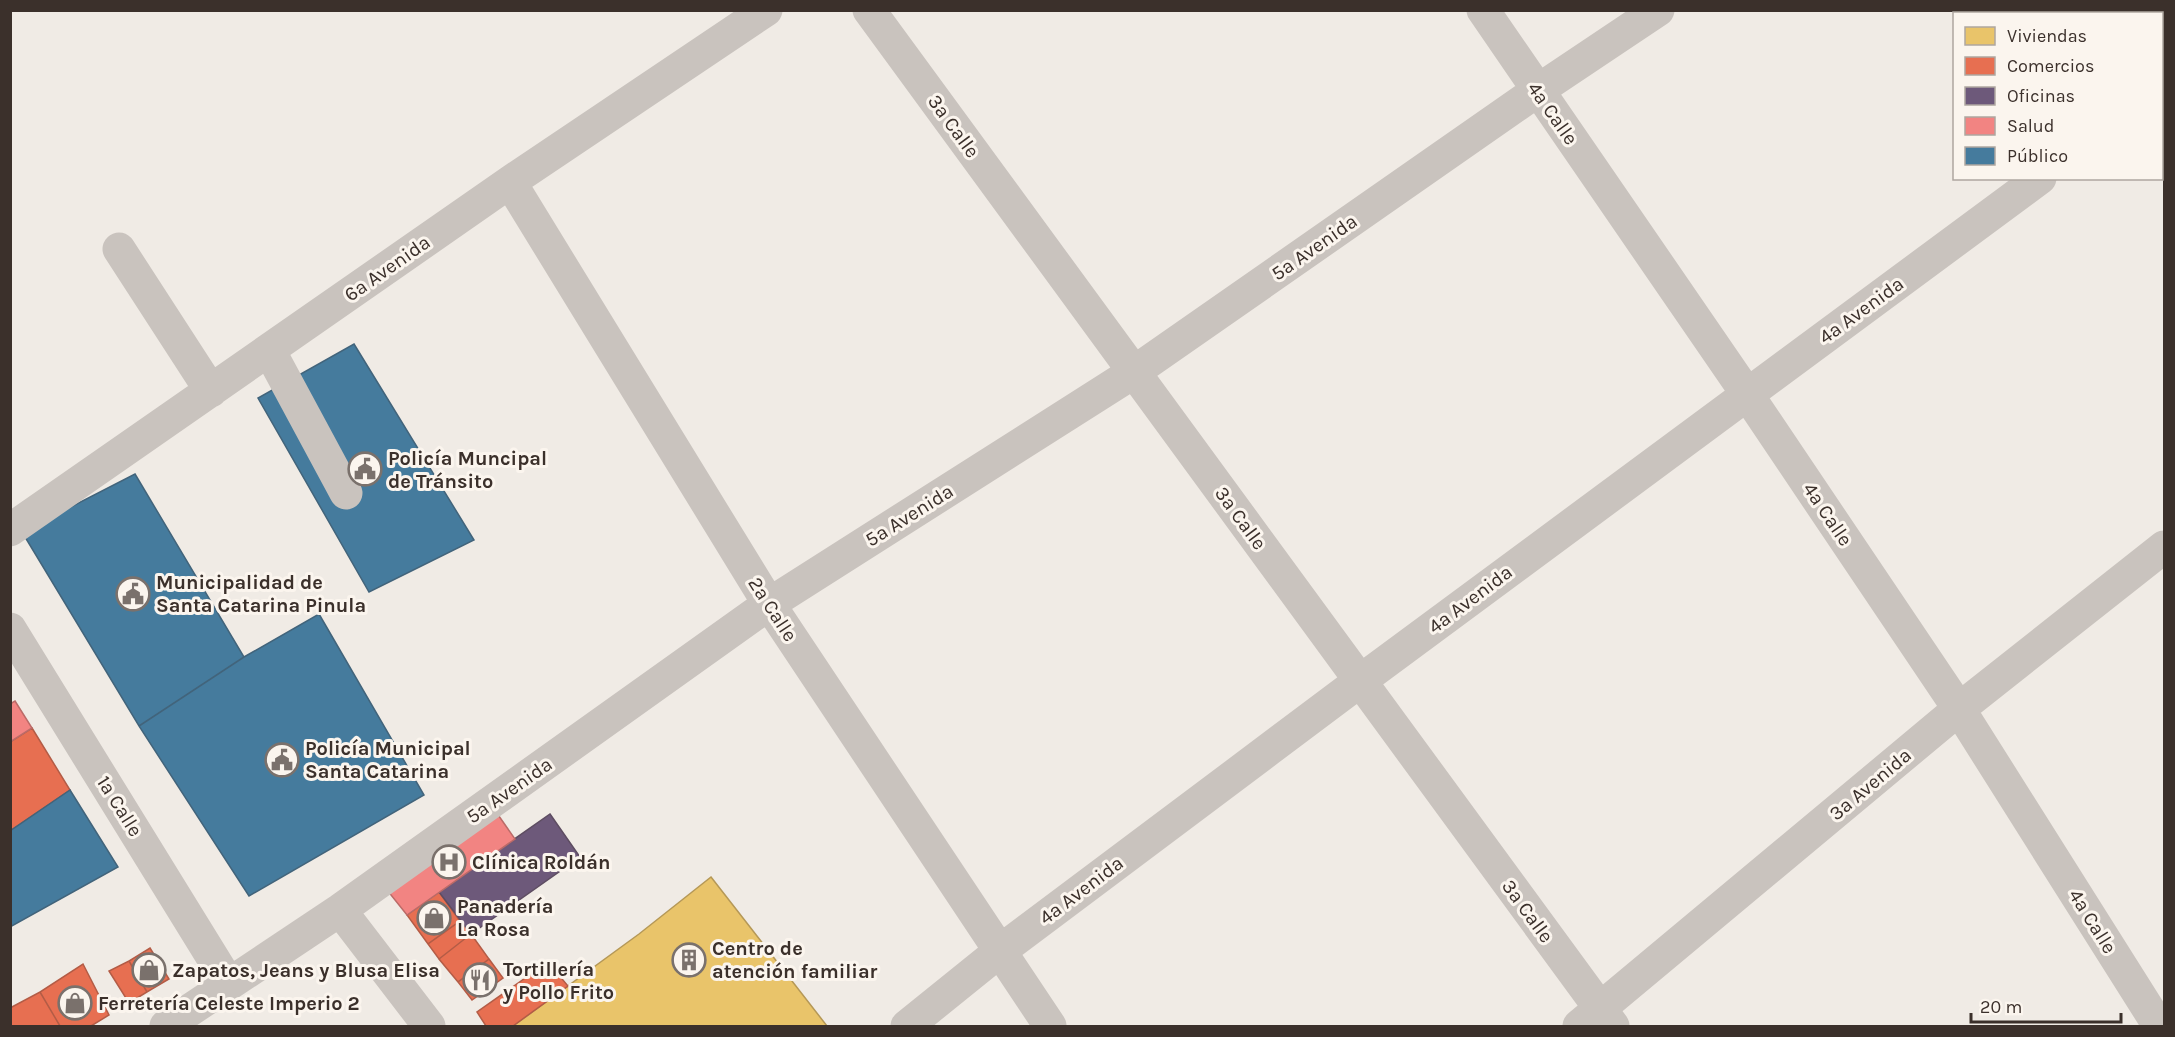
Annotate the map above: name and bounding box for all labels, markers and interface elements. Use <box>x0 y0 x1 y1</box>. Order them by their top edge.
legend <box>1953 12 2163 180</box>
text: Viviendas <box>2007 25 2087 47</box>
text: Comercios <box>2007 55 2094 77</box>
street label: 4a Calle <box>1523 77 1583 149</box>
text: Oficinas <box>2007 85 2075 107</box>
street label: 3a Calle <box>923 90 984 162</box>
text: Salud <box>2007 115 2054 137</box>
text: Público <box>2007 145 2068 167</box>
street label: 5a Avenida <box>1267 210 1362 285</box>
street label: 6a Avenida <box>340 230 435 306</box>
street label: 4a Avenida <box>1814 272 1908 349</box>
place label: Policía Muncipal de Tránsito <box>388 447 547 493</box>
public building icon: Policía Muncipal de Tránsito <box>347 451 383 487</box>
street label: 4a Calle <box>1798 478 1857 550</box>
street label: 5a Avenida <box>861 479 957 551</box>
street label: 3a Calle <box>1210 482 1271 554</box>
street label: 4a Avenida <box>1424 560 1517 638</box>
place label: Municipalidad de Santa Catarina Pinula <box>156 571 366 617</box>
street label: 2a Calle <box>743 573 802 646</box>
public building icon: Municipalidad de Santa Catarina Pinula <box>115 576 151 612</box>
place label: Policía Municipal Santa Catarina <box>305 737 471 783</box>
public building icon: Policía Municipal Santa Catarina <box>264 742 300 778</box>
street label: 3a Avenida <box>1825 743 1916 825</box>
street label: 5a Avenida <box>462 753 557 828</box>
street label: 1a Calle <box>92 772 147 841</box>
hospital icon: Clínica Roldán <box>431 844 467 880</box>
place label: Clínica Roldán <box>472 851 610 874</box>
street label: 4a Avenida <box>1035 851 1128 929</box>
street label: 3a Calle <box>1497 875 1558 947</box>
street label: 4a Calle <box>2064 885 2121 958</box>
place label: Panadería La Rosa <box>457 895 553 941</box>
shop icon: Panadería La Rosa <box>416 900 452 936</box>
place label: Centro de atención familiar <box>712 937 878 983</box>
building icon: Centro de atención familiar <box>671 942 707 978</box>
shop icon: Zapatos, Jeans y Blusa Elisa <box>131 952 167 988</box>
place label: Tortillería y Pollo Frito <box>503 958 614 1004</box>
place label: Zapatos, Jeans y Blusa Elisa <box>172 959 440 982</box>
restaurant icon: Tortillería y Pollo Frito <box>462 962 498 998</box>
shop icon: Ferretería Celeste Imperio 2 <box>57 985 93 1021</box>
scale bar <box>1971 986 2121 1024</box>
place label: Ferretería Celeste Imperio 2 <box>98 992 360 1015</box>
text: 20 m <box>1980 996 2022 1018</box>

